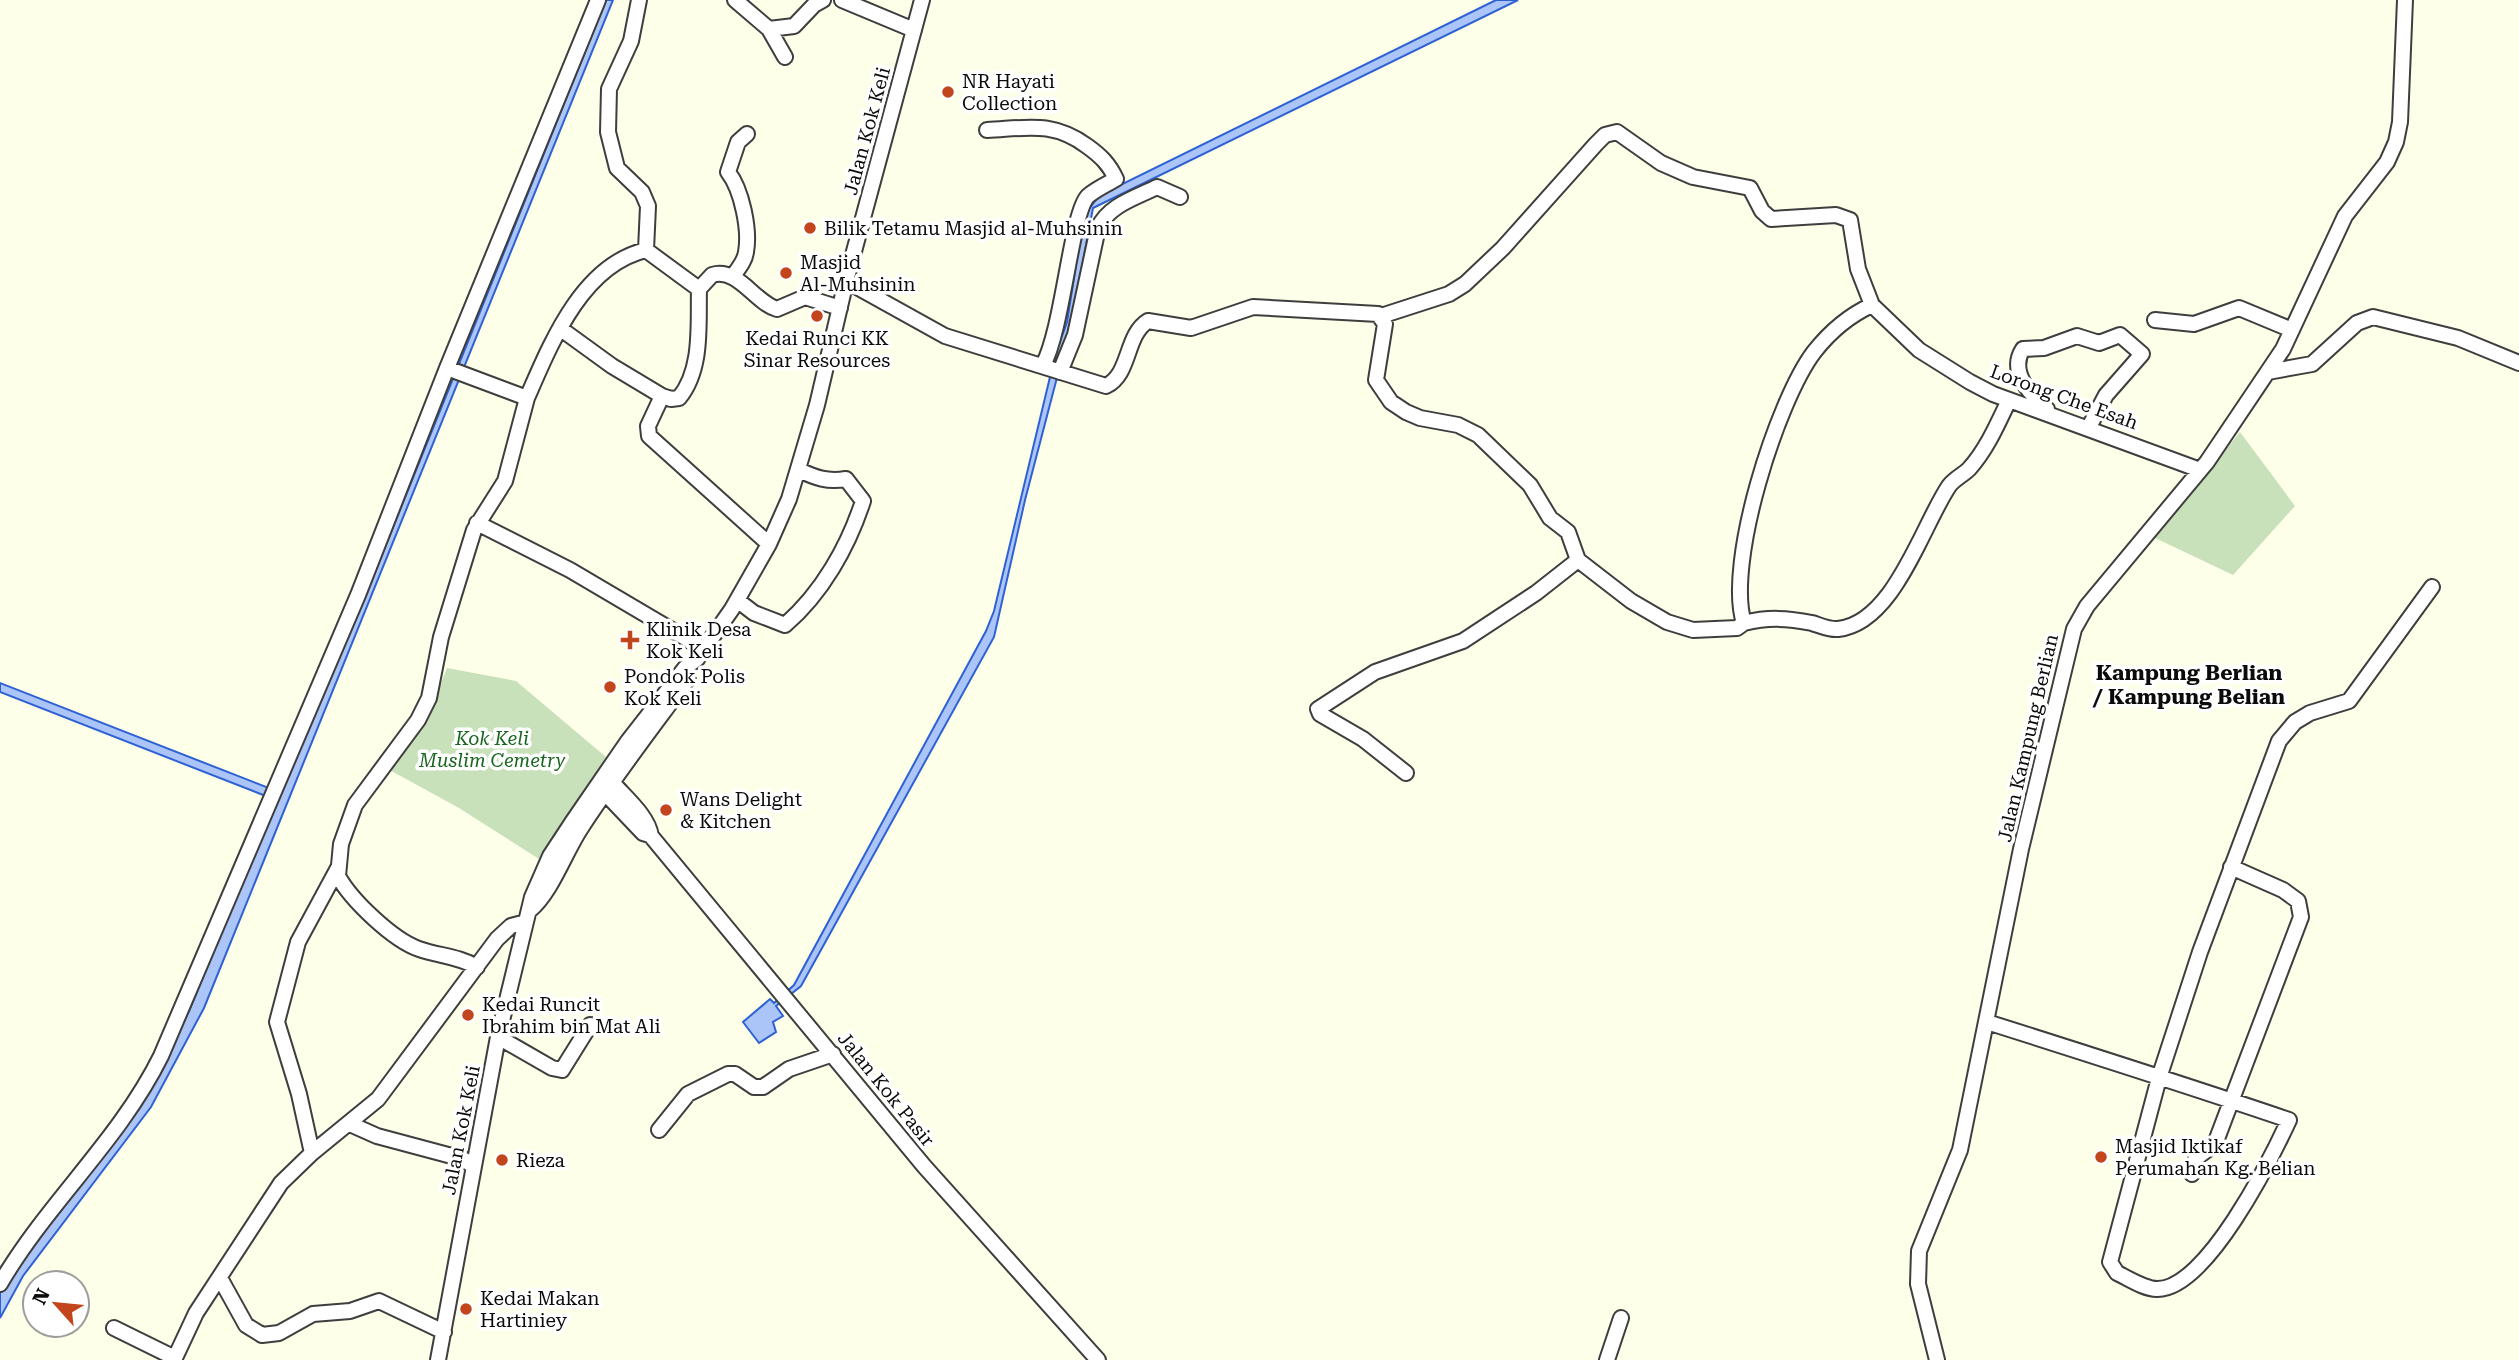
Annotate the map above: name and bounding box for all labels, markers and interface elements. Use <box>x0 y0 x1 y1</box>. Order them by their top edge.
street label: Jalan Kok Keli <box>839 65 895 197</box>
place label: NR Hayati Collection <box>962 70 1057 115</box>
marker: NR Hayati Collection <box>940 84 956 100</box>
place label: Bilik Tetamu Masjid al-Muhsinin <box>824 217 1123 240</box>
marker: Bilik Tetamu Masjid al-Muhsinin <box>802 220 818 236</box>
place label: Masjid Al-Muhsinin <box>800 251 916 296</box>
marker: Masjid Al-Muhsinin <box>778 265 794 281</box>
marker: Kedai Runci KK Sinar Resources <box>809 308 825 324</box>
place label: Kedai Runci KK Sinar Resources <box>744 327 890 372</box>
street label: Lorong Che Esah <box>1987 360 2141 434</box>
place label: Klinik Desa Kok Keli <box>646 618 752 663</box>
marker: Klinik Desa Kok Keli <box>620 630 640 650</box>
street label: Jalan Kampung Berlian <box>1993 632 2063 844</box>
district label: Kampung Berlian / Kampung Belian <box>2092 661 2285 709</box>
place label: Pondok Polis Kok Keli <box>624 665 745 710</box>
marker: Pondok Polis Kok Keli <box>602 679 618 695</box>
park label: Kok Keli Muslim Cemetry <box>418 727 565 772</box>
place label: Wans Delight & Kitchen <box>680 788 802 833</box>
marker: Wans Delight & Kitchen <box>658 802 674 818</box>
place label: Kedai Runcit Ibrahim bin Mat Ali <box>482 993 661 1038</box>
marker: Kedai Runcit Ibrahim bin Mat Ali <box>460 1007 476 1023</box>
street label: Jalan Kok Pasir <box>833 1027 939 1151</box>
street label: Jalan Kok Keli <box>437 1063 485 1197</box>
place label: Masjid Iktikaf Perumahan Kg. Belian <box>2115 1135 2315 1180</box>
place label: Rieza <box>516 1149 566 1172</box>
marker: Masjid Iktikaf Perumahan Kg. Belian <box>2093 1149 2109 1165</box>
marker: Rieza <box>494 1152 510 1168</box>
north arrow <box>21 1269 91 1339</box>
text: N <box>28 1284 55 1308</box>
place label: Kedai Makan Hartiniey <box>480 1287 599 1332</box>
marker: Kedai Makan Hartiniey <box>458 1301 474 1317</box>

